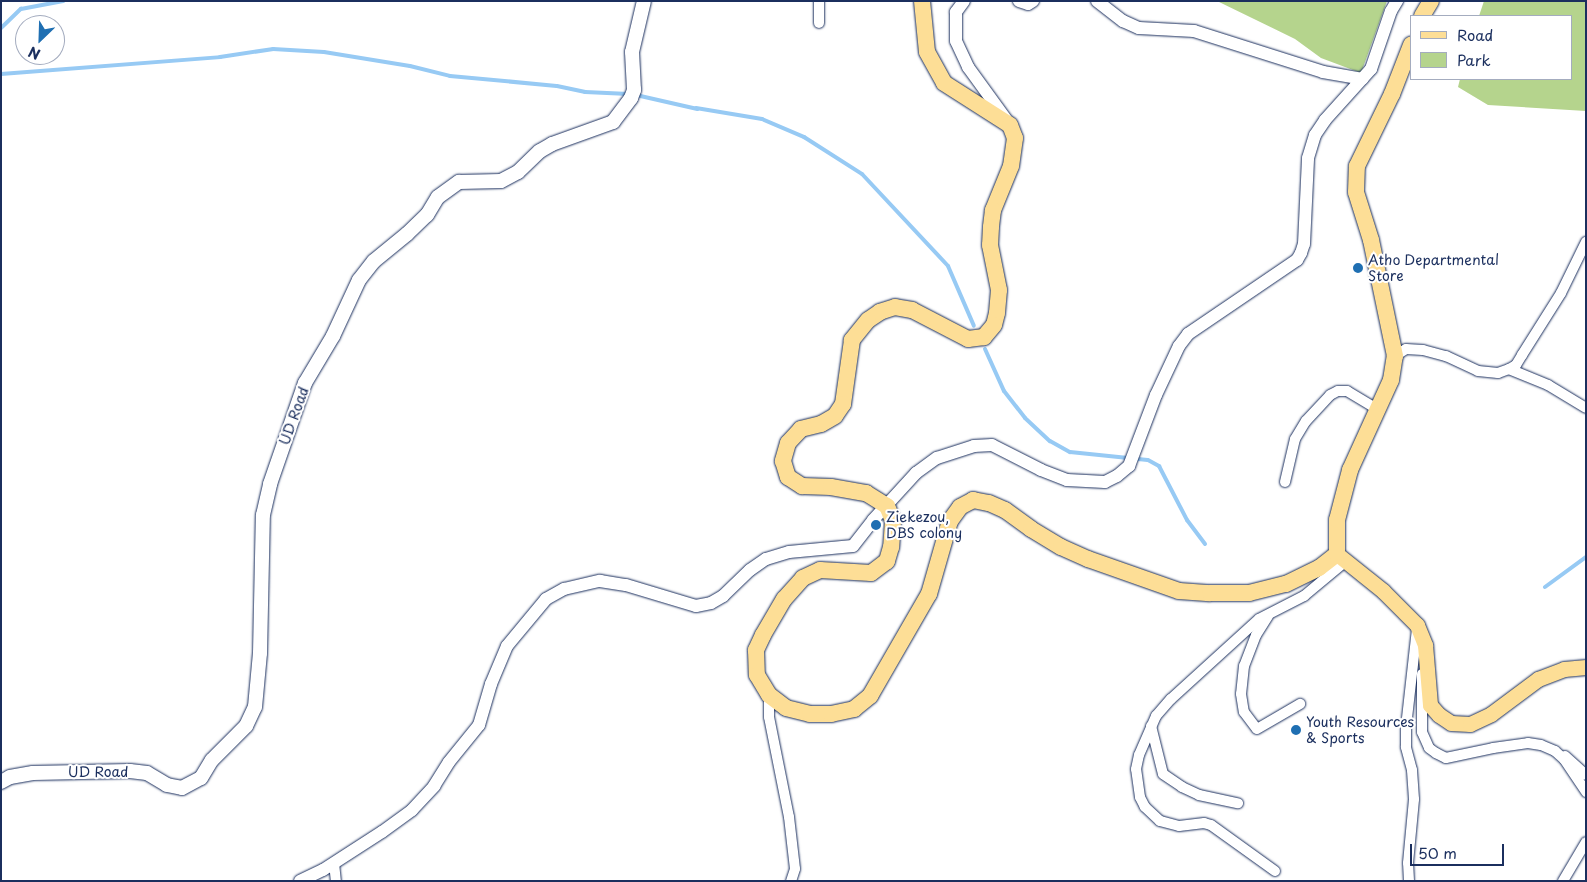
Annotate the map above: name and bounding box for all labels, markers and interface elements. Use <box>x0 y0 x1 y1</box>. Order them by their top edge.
north arrow <box>15 15 65 65</box>
legend <box>1410 15 1572 80</box>
text: Road <box>1457 23 1493 46</box>
text: N <box>25 41 43 65</box>
text: Park <box>1457 48 1491 71</box>
place label: Atho Departmental Store <box>1368 252 1500 284</box>
marker: Atho Departmental Store <box>1352 262 1364 274</box>
street label: UD Road <box>276 385 312 447</box>
place label: Ziekezou, DBS colony <box>886 509 963 542</box>
marker: Ziekezou, DBS colony <box>870 519 882 531</box>
place label: Youth Resources & Sports <box>1306 714 1415 746</box>
marker: Youth Resources & Sports <box>1290 724 1302 736</box>
street label: UD Road <box>68 764 128 780</box>
scale bar <box>1412 834 1506 866</box>
text: 50 m <box>1418 841 1457 864</box>

